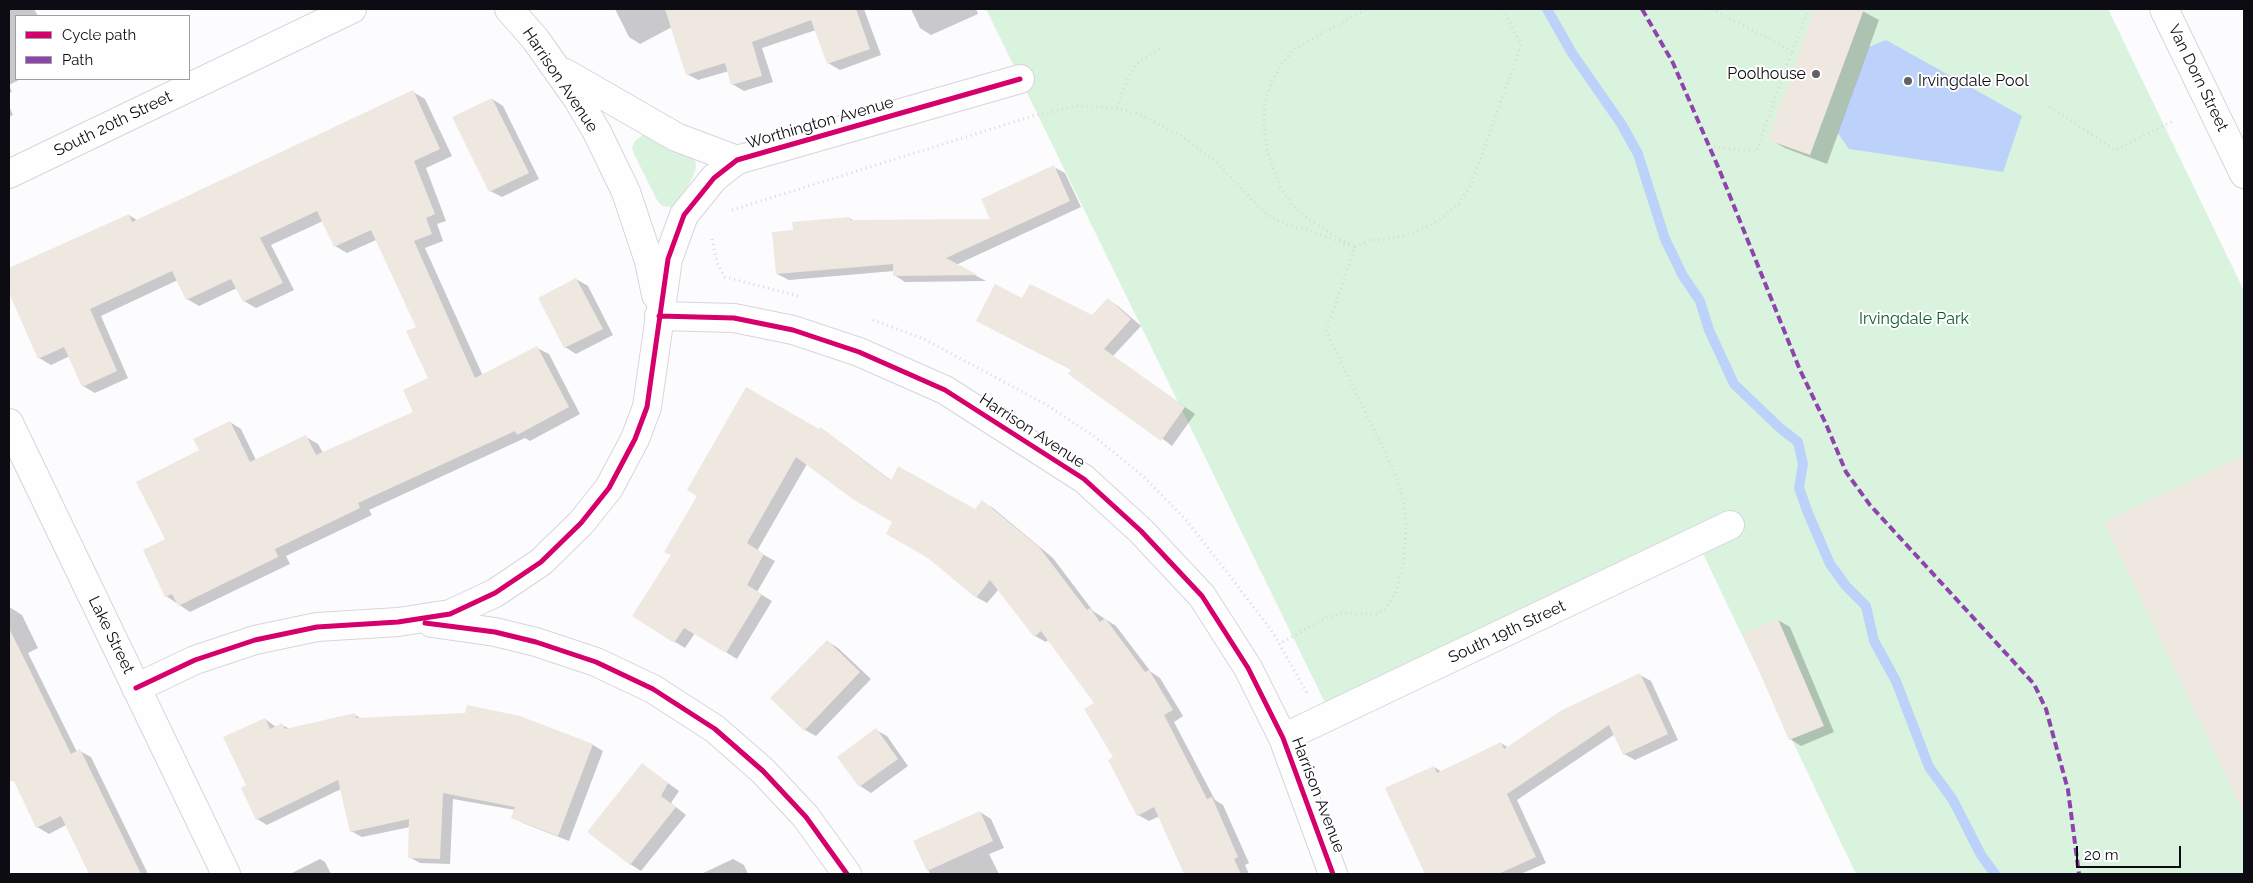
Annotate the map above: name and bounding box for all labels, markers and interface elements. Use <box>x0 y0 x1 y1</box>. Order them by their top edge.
legend <box>15 15 190 80</box>
street label: Van Dorn Street <box>2164 21 2232 135</box>
street label: Harrison Avenue <box>518 24 602 136</box>
text: Cycle path <box>62 26 136 44</box>
text: Path <box>62 51 93 69</box>
place label: Poolhouse <box>1727 64 1806 84</box>
marker: Poolhouse <box>1810 68 1822 80</box>
place label: Irvingdale Pool <box>1918 71 2029 91</box>
marker: Irvingdale Pool <box>1902 75 1914 87</box>
street label: South 20th Street <box>51 87 175 161</box>
street label: Worthington Avenue <box>744 93 896 153</box>
park label: Irvingdale Park <box>1859 309 1969 329</box>
street label: Harrison Avenue <box>976 390 1088 472</box>
street label: Lake Street <box>84 593 138 677</box>
street label: South 19th Street <box>1445 596 1569 668</box>
street label: Harrison Avenue <box>1287 735 1349 855</box>
scale bar <box>2078 836 2183 868</box>
text: 20 m <box>2084 846 2119 864</box>

